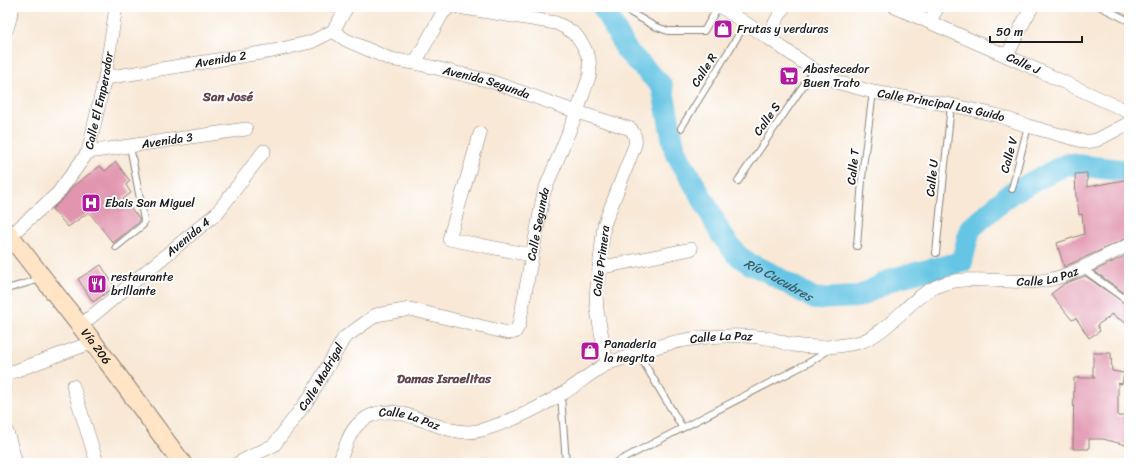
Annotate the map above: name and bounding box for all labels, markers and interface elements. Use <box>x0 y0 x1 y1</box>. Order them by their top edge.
shop icon: Frutas y verduras <box>712 18 734 40</box>
place label: Frutas y verduras <box>737 18 829 40</box>
scale bar <box>990 18 1082 44</box>
text: 50 m <box>996 21 1023 43</box>
street label: Avenida 2 <box>192 44 248 75</box>
street label: Calle J <box>1002 46 1044 81</box>
street label: Calle El Emperador <box>78 49 120 152</box>
street label: Calle R <box>685 49 723 91</box>
place label: Abastecedor Buen Trato <box>802 58 870 94</box>
street label: Avenida Segunda <box>440 59 533 105</box>
supermarket icon: Abastecedor Buen Trato <box>778 65 800 87</box>
street label: Calle Principal Los Guido <box>876 82 1008 128</box>
district label: San José <box>202 85 254 108</box>
street label: Calle S <box>747 97 787 141</box>
street label: Avenida 3 <box>139 126 195 155</box>
street label: Calle V <box>994 134 1025 176</box>
street label: Calle T <box>840 147 866 186</box>
street label: Calle U <box>919 157 945 198</box>
street label: Calle Segunda <box>520 183 556 263</box>
hospital icon: Ebais San Miguel <box>80 192 102 214</box>
place label: Ebais San Miguel <box>105 192 195 214</box>
street label: Avenida 4 <box>160 211 216 263</box>
street label: Calle Primera <box>586 223 616 298</box>
water label: Río Cucubres <box>739 252 819 309</box>
street label: Calle La Paz <box>1016 260 1083 293</box>
place label: restaurante brillante <box>111 266 173 302</box>
restaurant icon: restaurante brillante <box>86 273 108 295</box>
street label: Vía 206 <box>75 323 117 369</box>
street label: Calle La Paz <box>688 325 754 350</box>
place label: Panaderia la negrita <box>604 333 657 369</box>
street label: Calle Madrigal <box>292 338 350 416</box>
shop icon: Panaderia la negrita <box>579 340 601 362</box>
district label: Damas Israelitas <box>397 367 492 390</box>
street label: Calle La Paz <box>377 401 443 437</box>

